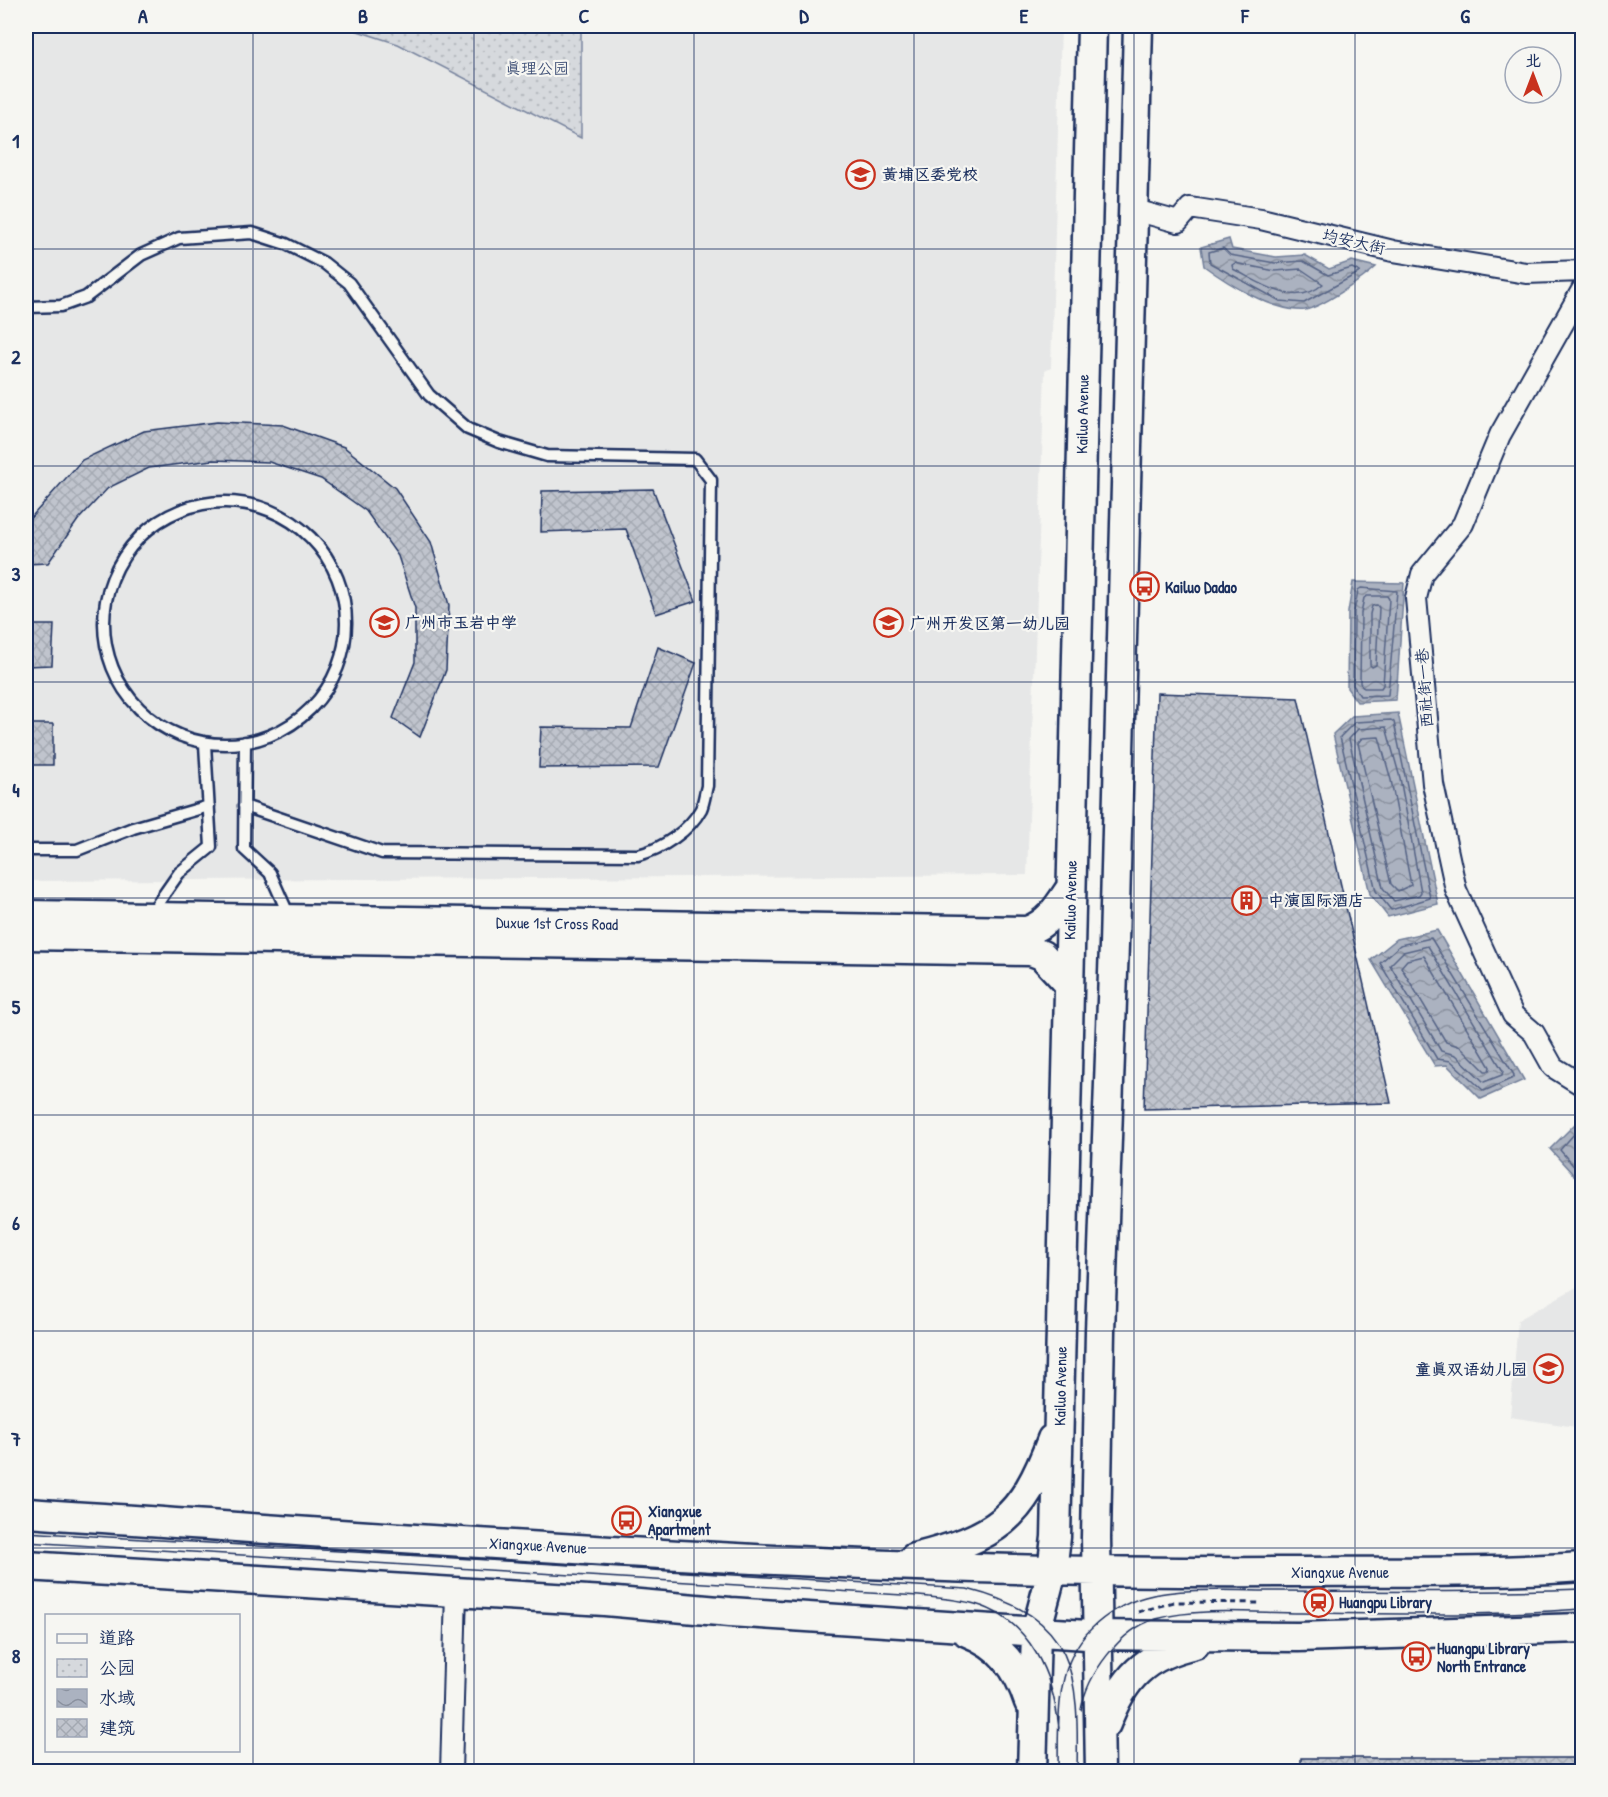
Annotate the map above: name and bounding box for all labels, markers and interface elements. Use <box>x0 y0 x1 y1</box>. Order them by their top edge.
text: A <box>138 2 148 29</box>
text: B <box>358 2 368 29</box>
text: C <box>579 2 590 29</box>
text: D <box>799 2 809 29</box>
text: E <box>1020 2 1029 29</box>
text: F <box>1240 2 1250 29</box>
text: G <box>1460 2 1470 29</box>
north arrow <box>1503 45 1563 105</box>
text: 北 <box>1525 49 1541 71</box>
park label: 真理公园 <box>505 57 569 79</box>
text: 1 <box>12 127 20 154</box>
school or university icon: 黄埔区委党校 <box>845 158 877 190</box>
place label: 黄埔区委党校 <box>882 163 978 185</box>
street label: 均安大街 <box>1320 223 1388 259</box>
text: 2 <box>11 343 21 370</box>
street label: Kailuo Avenue <box>1070 373 1094 454</box>
text: 3 <box>12 560 21 587</box>
bus stop icon: Kailuo Dadao <box>1128 571 1160 603</box>
place label: Kailuo Dadao <box>1165 576 1237 598</box>
school or university icon: 广州市玉岩中学 <box>368 606 400 638</box>
school or university icon: 广州开发区第一幼儿园 <box>873 607 905 639</box>
place label: 广州市玉岩中学 <box>405 611 517 633</box>
place label: 广州开发区第一幼儿园 <box>910 612 1070 634</box>
street label: 西社街一巷 <box>1410 647 1438 729</box>
text: 4 <box>12 776 20 803</box>
street label: Kailuo Avenue <box>1058 859 1082 940</box>
building icon: 中演国际酒店 <box>1231 884 1263 916</box>
place label: 中演国际酒店 <box>1268 889 1364 911</box>
street label: Duxue 1st Cross Road <box>496 911 618 935</box>
text: 5 <box>12 993 21 1020</box>
text: 6 <box>12 1209 20 1236</box>
street label: Kailuo Avenue <box>1048 1345 1072 1426</box>
school or university icon: 童真双语幼儿园 <box>1532 1353 1564 1385</box>
place label: 童真双语幼儿园 <box>1415 1358 1527 1380</box>
text: 7 <box>10 1425 21 1452</box>
place label: Xiangxue Apartment <box>648 1500 711 1541</box>
bus stop icon: Xiangxue Apartment <box>611 1504 643 1536</box>
street label: Xiangxue Avenue <box>488 1531 588 1559</box>
street label: Xiangxue Avenue <box>1291 1561 1390 1583</box>
station icon: Huangpu Library <box>1302 1586 1334 1618</box>
place label: Huangpu Library <box>1339 1591 1432 1614</box>
legend <box>45 1614 240 1752</box>
text: 道路 <box>99 1625 135 1650</box>
place label: Huangpu Library North Entrance <box>1437 1637 1530 1677</box>
bus stop icon: Huangpu Library North Entrance <box>1400 1641 1432 1673</box>
text: 8 <box>12 1642 21 1669</box>
text: 公园 <box>99 1655 135 1680</box>
text: 水域 <box>99 1685 135 1710</box>
text: 建筑 <box>99 1715 135 1740</box>

